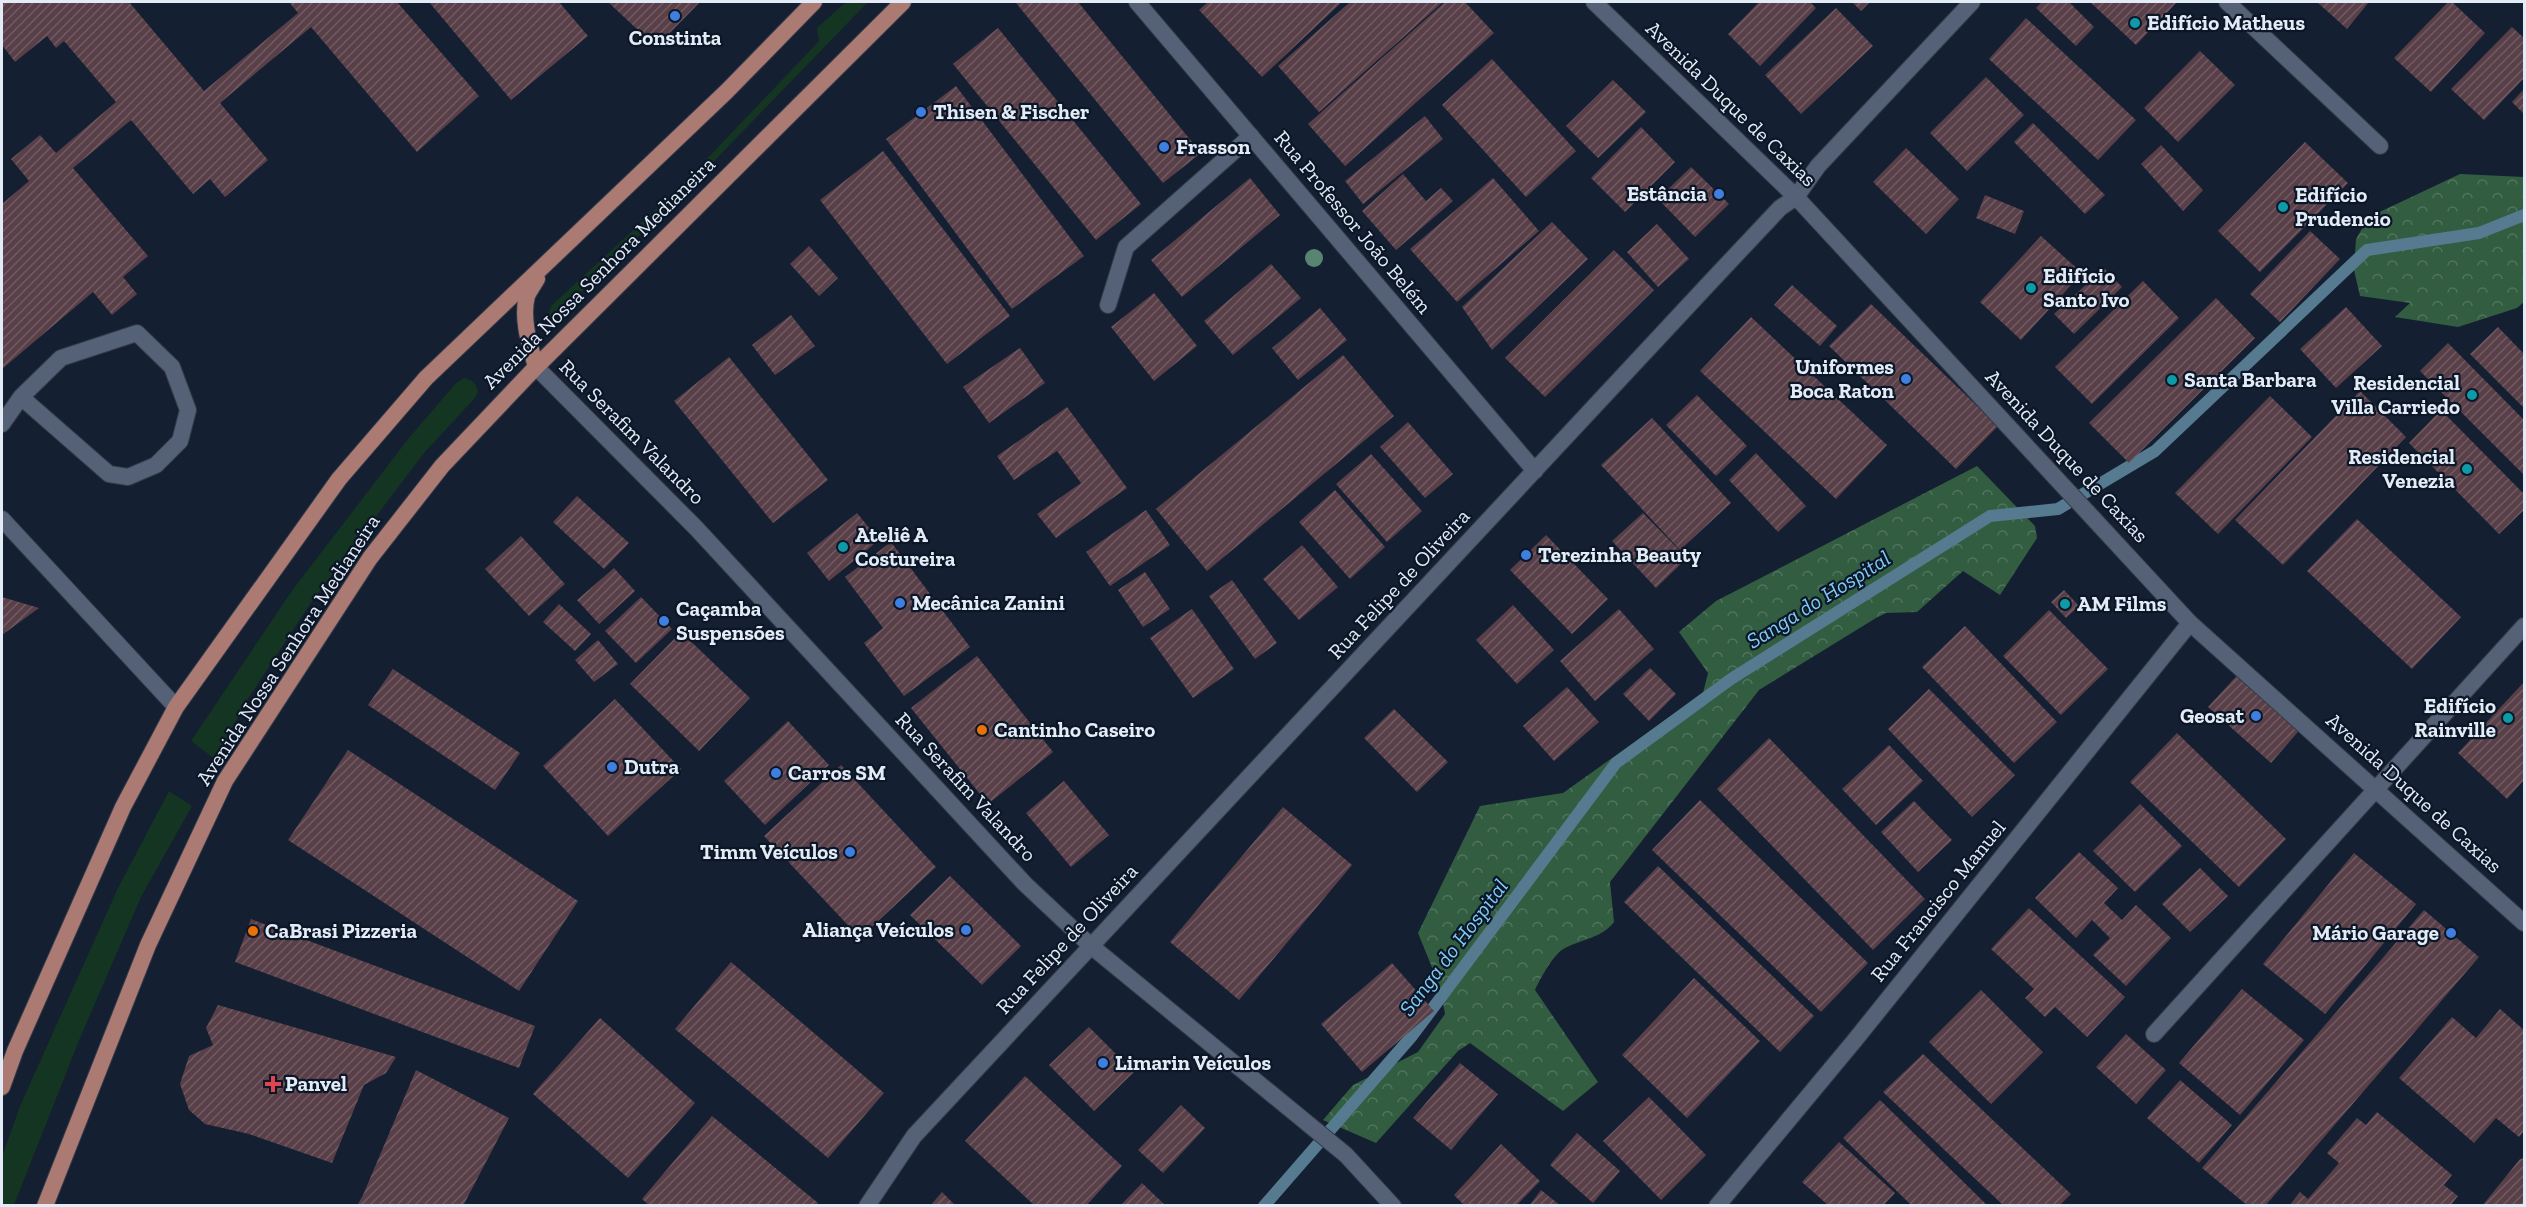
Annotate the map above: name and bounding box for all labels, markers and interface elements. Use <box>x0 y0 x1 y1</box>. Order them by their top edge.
marker: Constinta <box>668 9 682 23</box>
place label: Edifício Matheus <box>2147 10 2305 35</box>
street label: Avenida Duque de Caxias <box>1641 16 1822 192</box>
marker: Edifício Matheus <box>2128 16 2142 30</box>
place label: Constinta <box>629 25 722 50</box>
place label: Thisen & Fischer <box>933 99 1089 124</box>
marker: Thisen & Fischer <box>914 105 928 119</box>
street label: Rua Professor João Belém <box>1269 125 1437 318</box>
place label: Frasson <box>1176 134 1251 159</box>
marker: Frasson <box>1157 140 1171 154</box>
street label: Avenida Nossa Senhora Medianeira <box>477 151 720 394</box>
place label: Estância <box>1627 181 1707 206</box>
place label: Edifício Prudencio <box>2295 182 2391 231</box>
marker: Estância <box>1712 187 1726 201</box>
marker: Edifício Prudencio <box>2276 200 2290 214</box>
place label: Edifício Santo Ivo <box>2043 263 2129 312</box>
marker: Edifício Santo Ivo <box>2024 281 2038 295</box>
street label: Rua Serafim Valandro <box>555 354 710 509</box>
place label: Uniformes Boca Raton <box>1790 354 1895 403</box>
street label: Avenida Duque de Caxias <box>1981 364 2154 547</box>
place label: Santa Barbara <box>2184 367 2317 392</box>
place label: Residencial Villa Carriedo <box>2331 370 2460 419</box>
marker: Uniformes Boca Raton <box>1899 372 1913 386</box>
marker: Santa Barbara <box>2165 373 2179 387</box>
marker: Residencial Villa Carriedo <box>2465 388 2479 402</box>
place label: Residencial Venezia <box>2348 444 2455 493</box>
marker: Residencial Venezia <box>2460 462 2474 476</box>
street label: Rua Felipe de Oliveira <box>1323 503 1475 664</box>
street label: Avenida Nossa Senhora Medianeira <box>191 510 385 790</box>
place label: Ateliê A Costureira <box>855 522 956 571</box>
marker: Ateliê A Costureira <box>836 540 850 554</box>
place label: Terezinha Beauty <box>1538 542 1701 567</box>
water label: Sanga do Hospital <box>1741 544 1895 654</box>
marker: Terezinha Beauty <box>1519 548 1533 562</box>
place label: Mecânica Zanini <box>912 590 1065 615</box>
place label: AM Films <box>2077 591 2167 616</box>
place label: Caçamba Suspensões <box>676 596 785 645</box>
marker: Mecânica Zanini <box>893 596 907 610</box>
marker: AM Films <box>2058 597 2072 611</box>
marker: Caçamba Suspensões <box>657 614 671 628</box>
place label: Edifício Rainville <box>2414 693 2496 742</box>
place label: Geosat <box>2180 703 2245 728</box>
street label: Rua Serafim Valandro <box>891 707 1042 867</box>
street label: Avenida Duque de Caxias <box>2322 707 2507 878</box>
marker: Geosat <box>2249 709 2263 723</box>
marker: Edifício Rainville <box>2501 711 2515 725</box>
place label: Cantinho Caseiro <box>994 717 1155 742</box>
marker: Cantinho Caseiro <box>975 723 989 737</box>
place label: Dutra <box>624 754 680 779</box>
marker: Dutra <box>605 760 619 774</box>
place label: Carros SM <box>788 760 886 785</box>
marker: Carros SM <box>769 766 783 780</box>
street label: Rua Francisco Manuel <box>1865 815 2011 986</box>
place label: Timm Veículos <box>700 839 838 864</box>
marker: Timm Veículos <box>843 845 857 859</box>
street label: Rua Felipe de Oliveira <box>991 858 1143 1019</box>
water label: Sanga do Hospital <box>1393 874 1514 1021</box>
place label: Aliança Veículos <box>803 917 954 942</box>
place label: CaBrasi Pizzeria <box>265 918 417 943</box>
place label: Mário Garage <box>2312 920 2439 945</box>
marker: Aliança Veículos <box>959 923 973 937</box>
marker: CaBrasi Pizzeria <box>246 924 260 938</box>
marker: Mário Garage <box>2444 926 2458 940</box>
place label: Limarin Veículos <box>1115 1050 1272 1075</box>
marker: Limarin Veículos <box>1096 1056 1110 1070</box>
place label: Panvel <box>285 1071 347 1096</box>
marker: Panvel <box>266 1077 280 1091</box>

